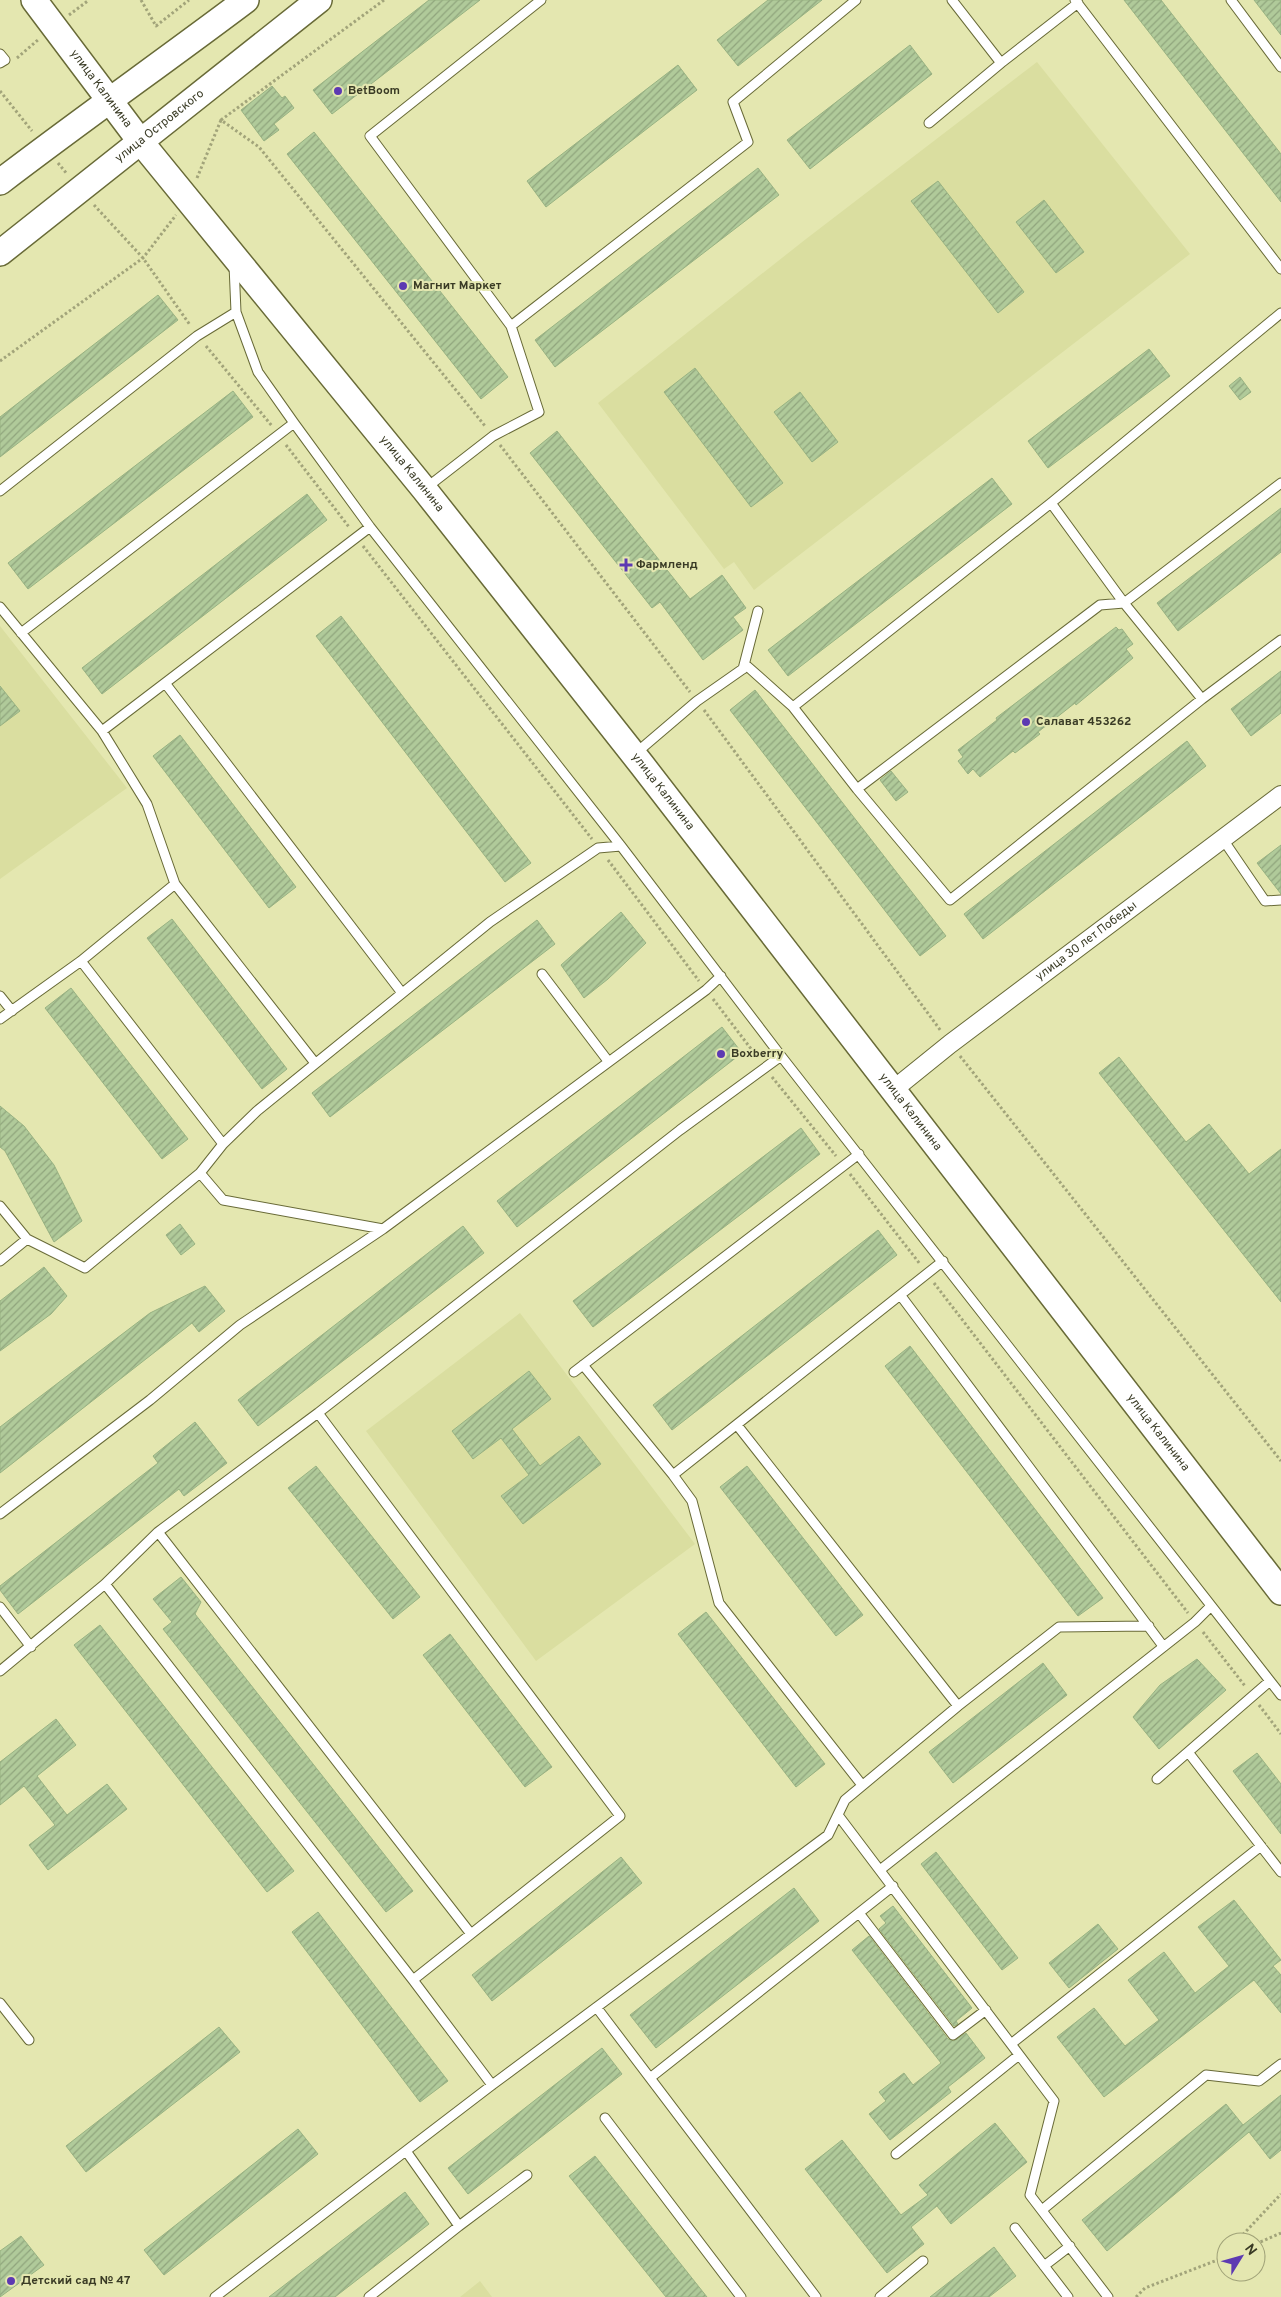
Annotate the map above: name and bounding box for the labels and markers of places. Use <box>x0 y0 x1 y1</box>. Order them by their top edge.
place label: BetBoom <box>348 83 400 99</box>
marker: BetBoom <box>332 85 344 97</box>
place label: Магнит Маркет <box>413 278 502 294</box>
marker: Магнит Маркет <box>397 280 409 292</box>
place label: Фармленд <box>636 557 698 573</box>
marker: Фармленд <box>620 559 632 571</box>
place label: Салават 453262 <box>1036 714 1131 730</box>
marker: Салават 453262 <box>1020 716 1032 728</box>
place label: Boxberry <box>731 1046 784 1062</box>
marker: Boxberry <box>715 1048 727 1060</box>
place label: Детский сад № 47 <box>21 2273 130 2289</box>
marker: Детский сад № 47 <box>5 2275 17 2287</box>

